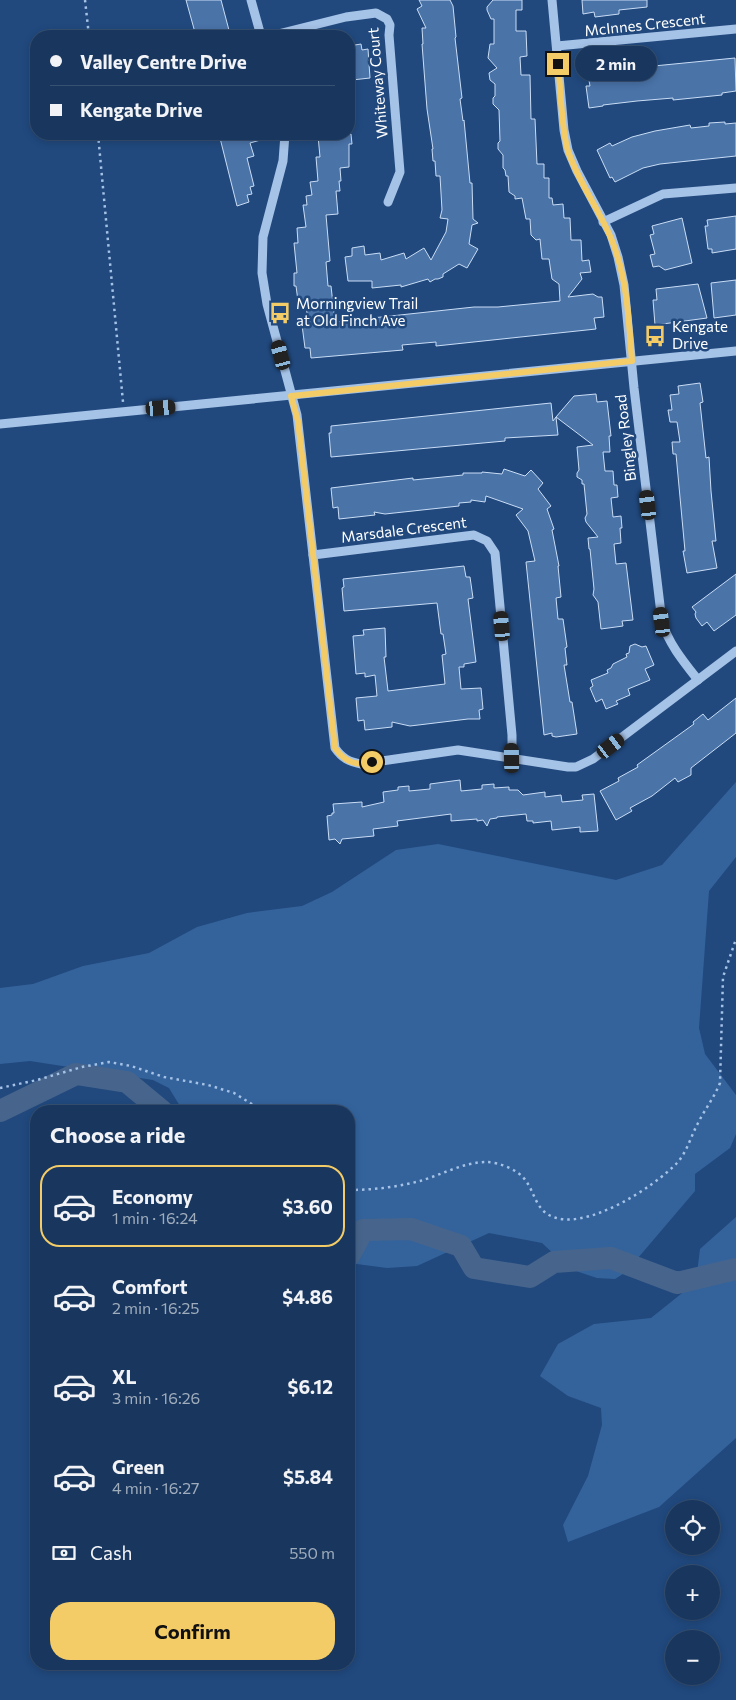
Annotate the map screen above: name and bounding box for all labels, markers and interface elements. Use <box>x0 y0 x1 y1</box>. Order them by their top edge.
street label: McInnes Crescent <box>584 9 706 39</box>
street label: Whiteway Court <box>363 27 391 139</box>
callout: 2 min <box>576 46 658 82</box>
text: Valley Centre Drive <box>80 50 247 73</box>
route end <box>547 53 569 75</box>
text: 2 min <box>596 54 636 73</box>
text: Kengate Drive <box>80 98 202 121</box>
place label: Morningview Trail at Old Finch Ave <box>296 294 418 329</box>
bus stop icon: Morningview Trail at Old Finch Ave <box>267 300 293 326</box>
place label: Kengate Drive <box>672 317 728 352</box>
bus stop icon: Kengate Drive <box>642 323 668 349</box>
car <box>269 339 292 371</box>
street label: Bingley Road <box>611 394 639 483</box>
car <box>145 399 176 417</box>
car <box>638 489 657 521</box>
street label: Marsdale Crescent <box>340 512 468 546</box>
car <box>652 606 671 638</box>
car <box>493 610 510 642</box>
car <box>594 731 627 761</box>
car <box>504 743 519 773</box>
route start <box>361 751 383 773</box>
text: Choose a ride <box>50 1121 185 1148</box>
icon: car <box>52 1184 97 1229</box>
text: Economy <box>112 1185 193 1208</box>
text: $3.60 <box>282 1195 333 1218</box>
text: 1 min · 16:24 <box>112 1208 198 1227</box>
icon: car <box>52 1274 97 1319</box>
text: Comfort <box>112 1275 188 1298</box>
text: $4.86 <box>282 1285 333 1308</box>
text: 2 min · 16:25 <box>112 1298 199 1317</box>
icon: car <box>52 1364 97 1409</box>
text: XL <box>112 1365 137 1388</box>
text: $6.12 <box>288 1375 333 1398</box>
text: 3 min · 16:26 <box>112 1388 200 1407</box>
icon: car <box>52 1454 97 1499</box>
text: Green <box>112 1455 164 1478</box>
text: $5.84 <box>283 1465 333 1488</box>
text: 4 min · 16:27 <box>112 1478 199 1497</box>
map controls <box>665 1500 720 1685</box>
button: locate <box>665 1500 720 1555</box>
icon: cash <box>50 1539 78 1567</box>
text: Cash <box>90 1541 132 1564</box>
text: 550 m <box>289 1543 335 1562</box>
button: + <box>665 1565 720 1620</box>
button: Confirm <box>50 1602 335 1660</box>
button: − <box>665 1630 720 1685</box>

